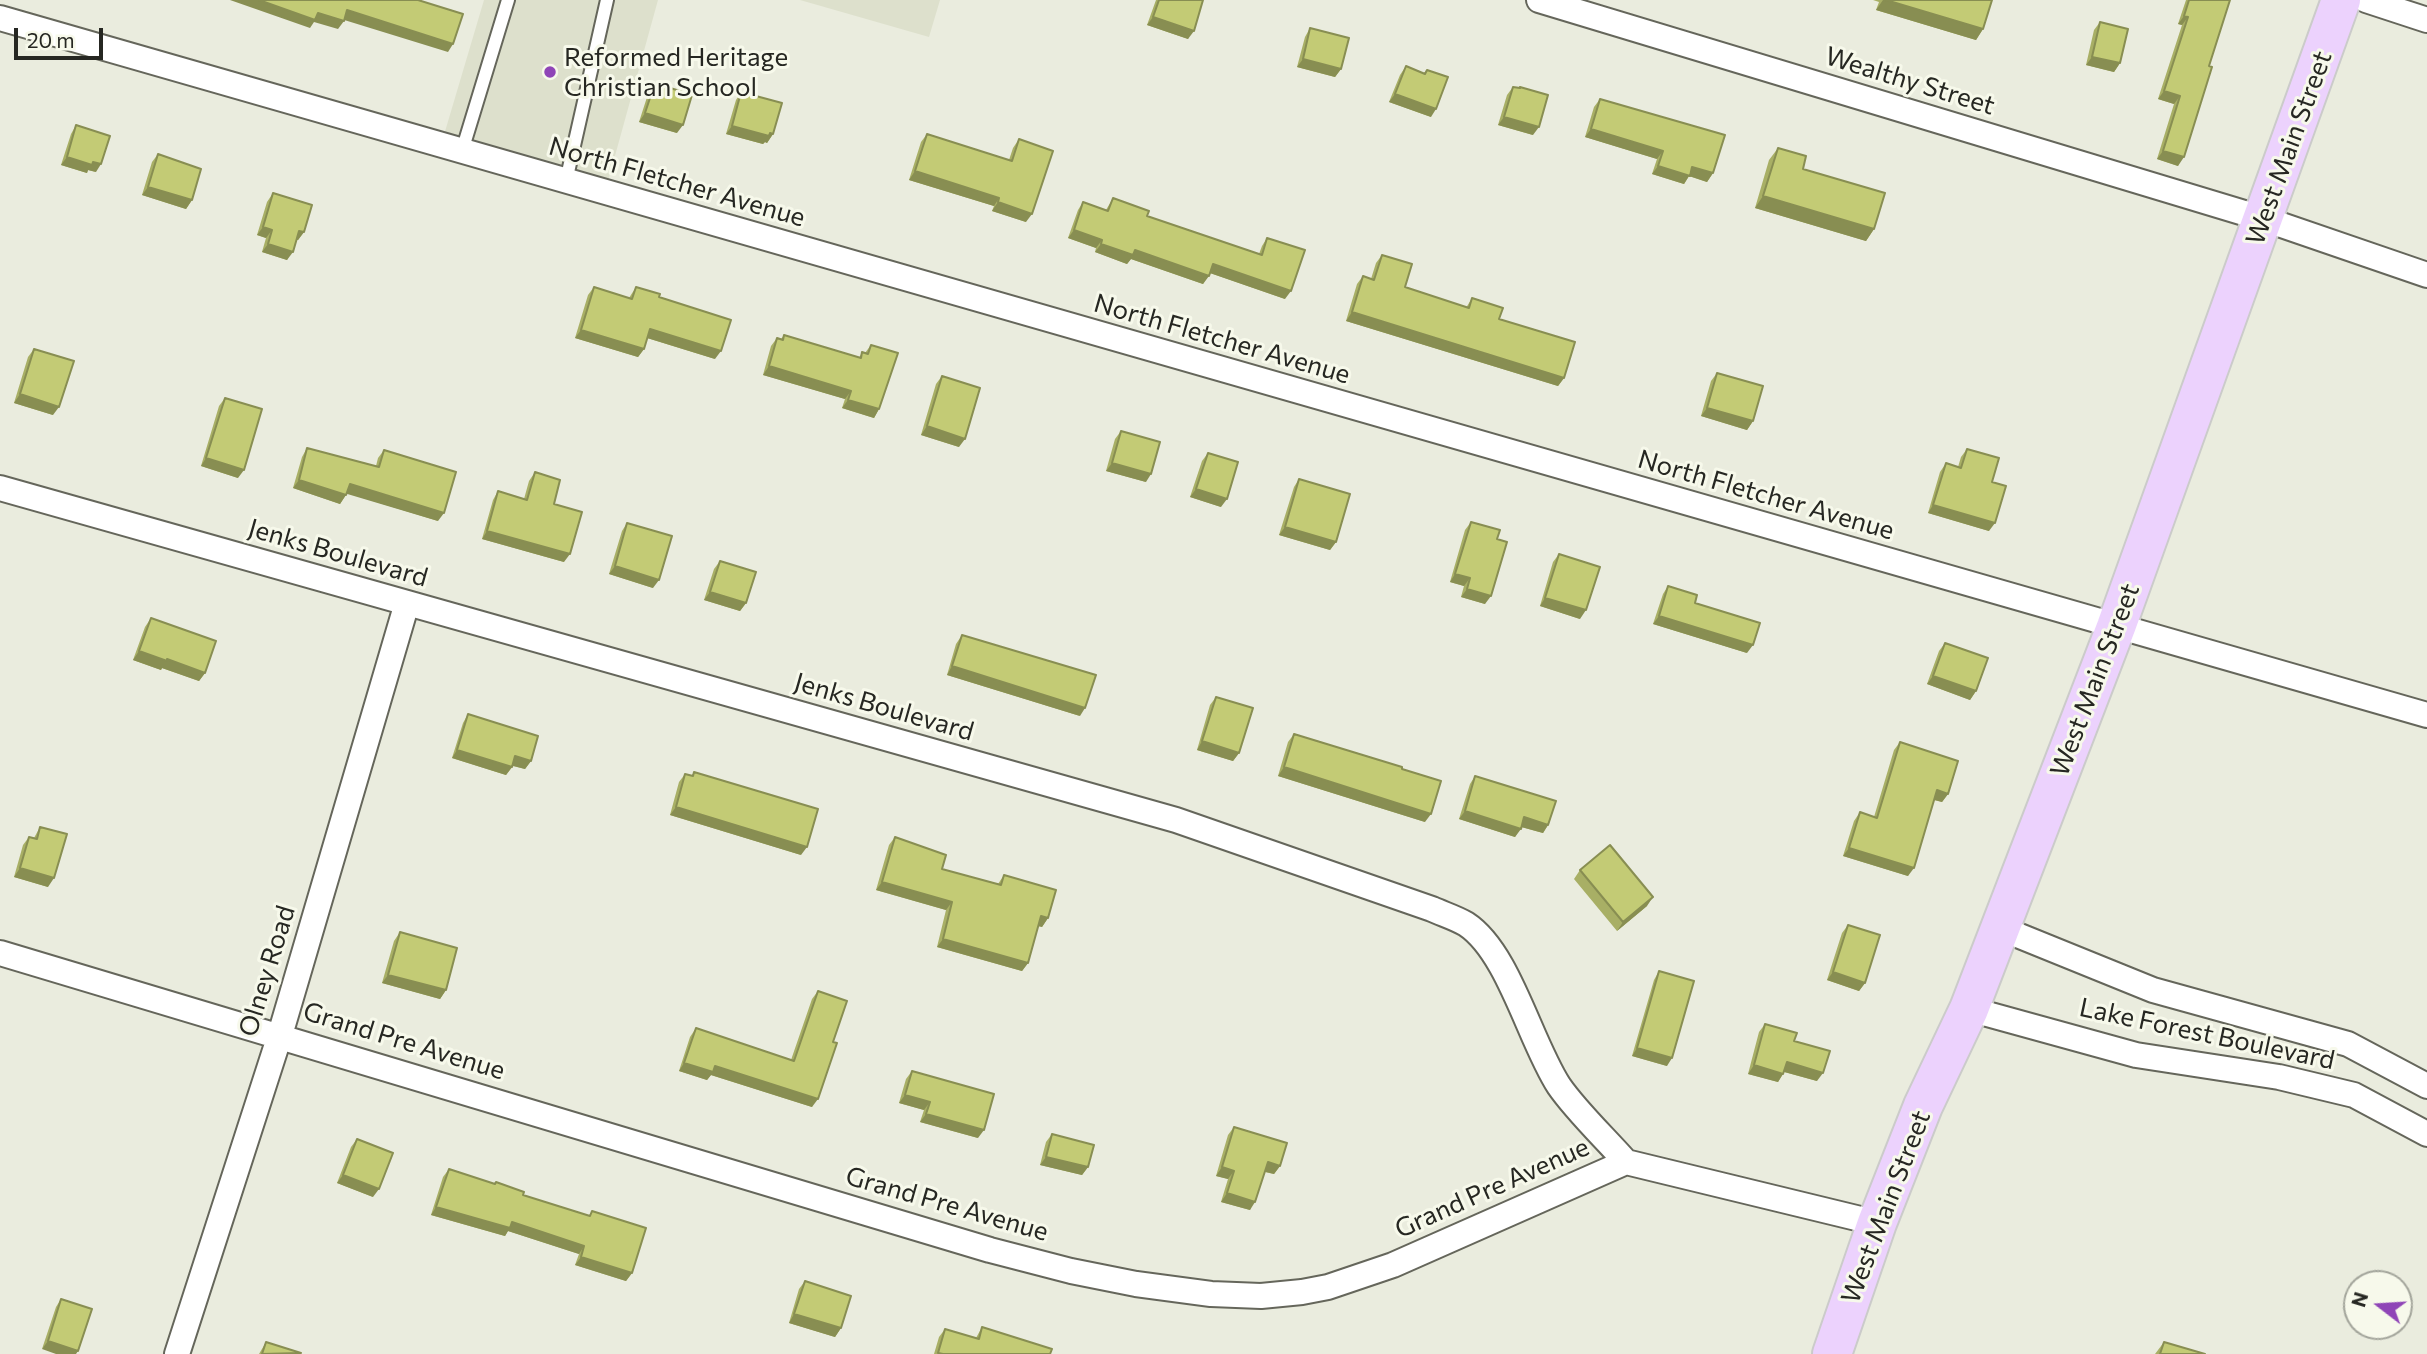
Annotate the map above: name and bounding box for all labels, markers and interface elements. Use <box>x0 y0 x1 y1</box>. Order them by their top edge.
scale bar <box>18 14 107 58</box>
text: 20 m <box>27 27 75 52</box>
street label: Wealthy Street <box>1821 40 1999 122</box>
place label: Reformed Heritage Christian School <box>564 41 788 102</box>
street label: West Main Street <box>2239 47 2339 249</box>
marker: Reformed Heritage Christian School <box>542 64 558 80</box>
street label: North Fletcher Avenue <box>545 130 809 234</box>
street label: North Fletcher Avenue <box>1090 287 1354 391</box>
street label: North Fletcher Avenue <box>1634 443 1898 547</box>
street label: Jenks Boulevard <box>245 512 431 594</box>
street label: West Main Street <box>2044 579 2146 781</box>
street label: Jenks Boulevard <box>791 666 977 748</box>
street label: Olney Road <box>232 902 302 1040</box>
street label: Lake Forest Boulevard <box>2077 992 2337 1076</box>
street label: Grand Pre Avenue <box>299 995 509 1087</box>
street label: West Main Street <box>1835 1106 1937 1308</box>
street label: Grand Pre Avenue <box>1390 1131 1594 1245</box>
street label: Grand Pre Avenue <box>842 1160 1052 1248</box>
north arrow <box>2343 1270 2413 1340</box>
text: N <box>2346 1289 2372 1309</box>

